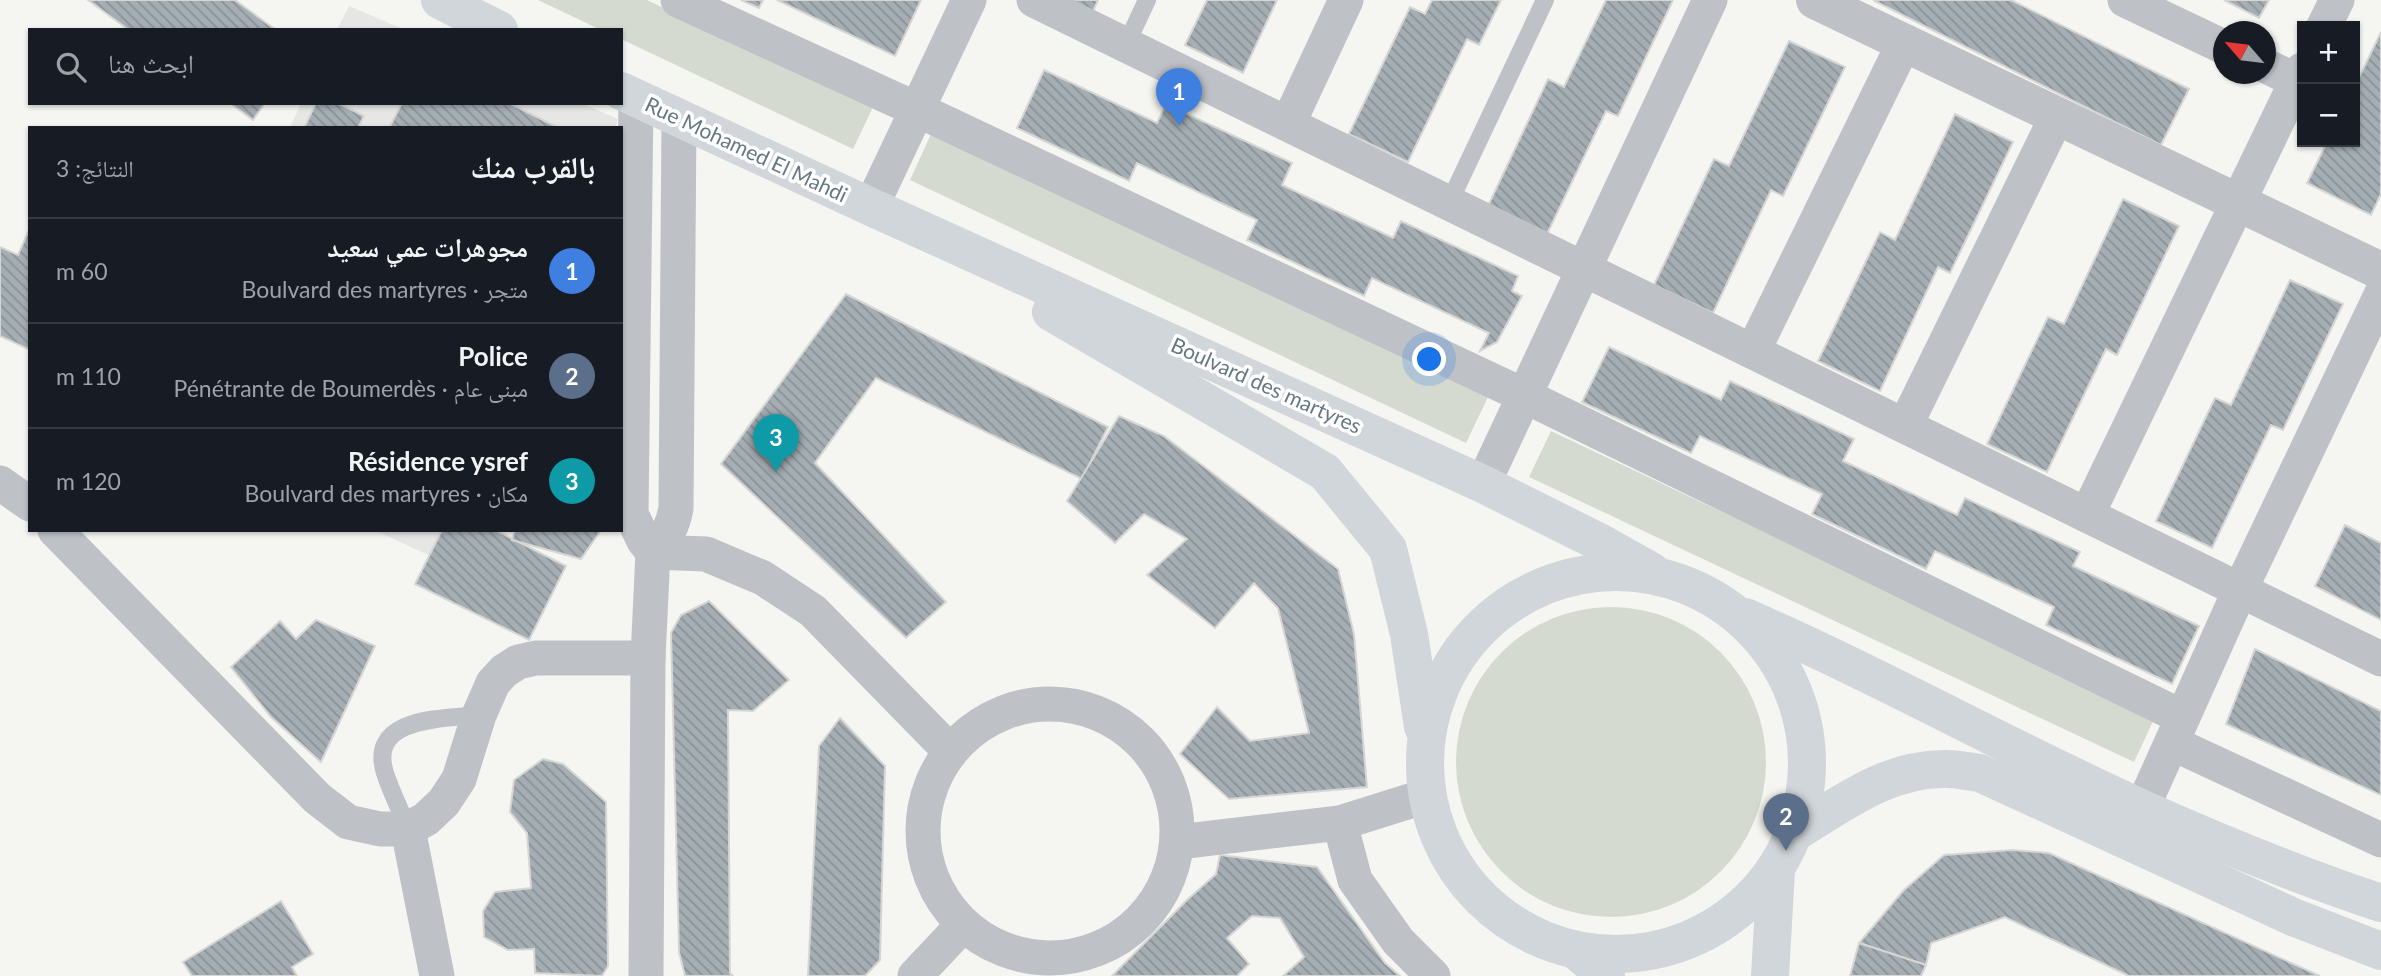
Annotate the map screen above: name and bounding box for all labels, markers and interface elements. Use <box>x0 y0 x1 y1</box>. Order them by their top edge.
north arrow <box>2213 21 2276 84</box>
map controls <box>2297 21 2360 147</box>
button: + <box>2297 21 2360 84</box>
search box <box>28 28 623 105</box>
text: ابحث هنا <box>108 47 194 79</box>
icon: search <box>52 48 90 86</box>
pin: 1 <box>1156 68 1202 126</box>
button: − <box>2297 84 2360 147</box>
street label: Rue Mohamed El Mahdi <box>642 91 852 206</box>
text: بالقرب منك <box>471 148 595 184</box>
text: النتائج: 3 <box>56 154 134 182</box>
text: مجوهرات عمي سعيد <box>327 231 528 263</box>
text: 60 m <box>56 257 108 285</box>
text: 1 <box>565 257 579 285</box>
text: متجر · Boulvard des martyres <box>241 275 528 303</box>
street label: Boulvard des martyres <box>1168 331 1366 438</box>
text: Police <box>458 340 528 372</box>
your location <box>1412 342 1446 376</box>
text: 110 m <box>56 362 121 390</box>
text: 2 <box>565 362 579 390</box>
text: مبنى عام · Pénétrante de Boumerdès <box>174 374 528 402</box>
pin: 3 <box>753 414 799 472</box>
text: Résidence ysref <box>348 445 528 477</box>
text: 120 m <box>56 467 121 495</box>
text: 3 <box>565 467 579 495</box>
text: مكان · Boulvard des martyres <box>244 479 528 507</box>
pin: 2 <box>1763 793 1809 851</box>

